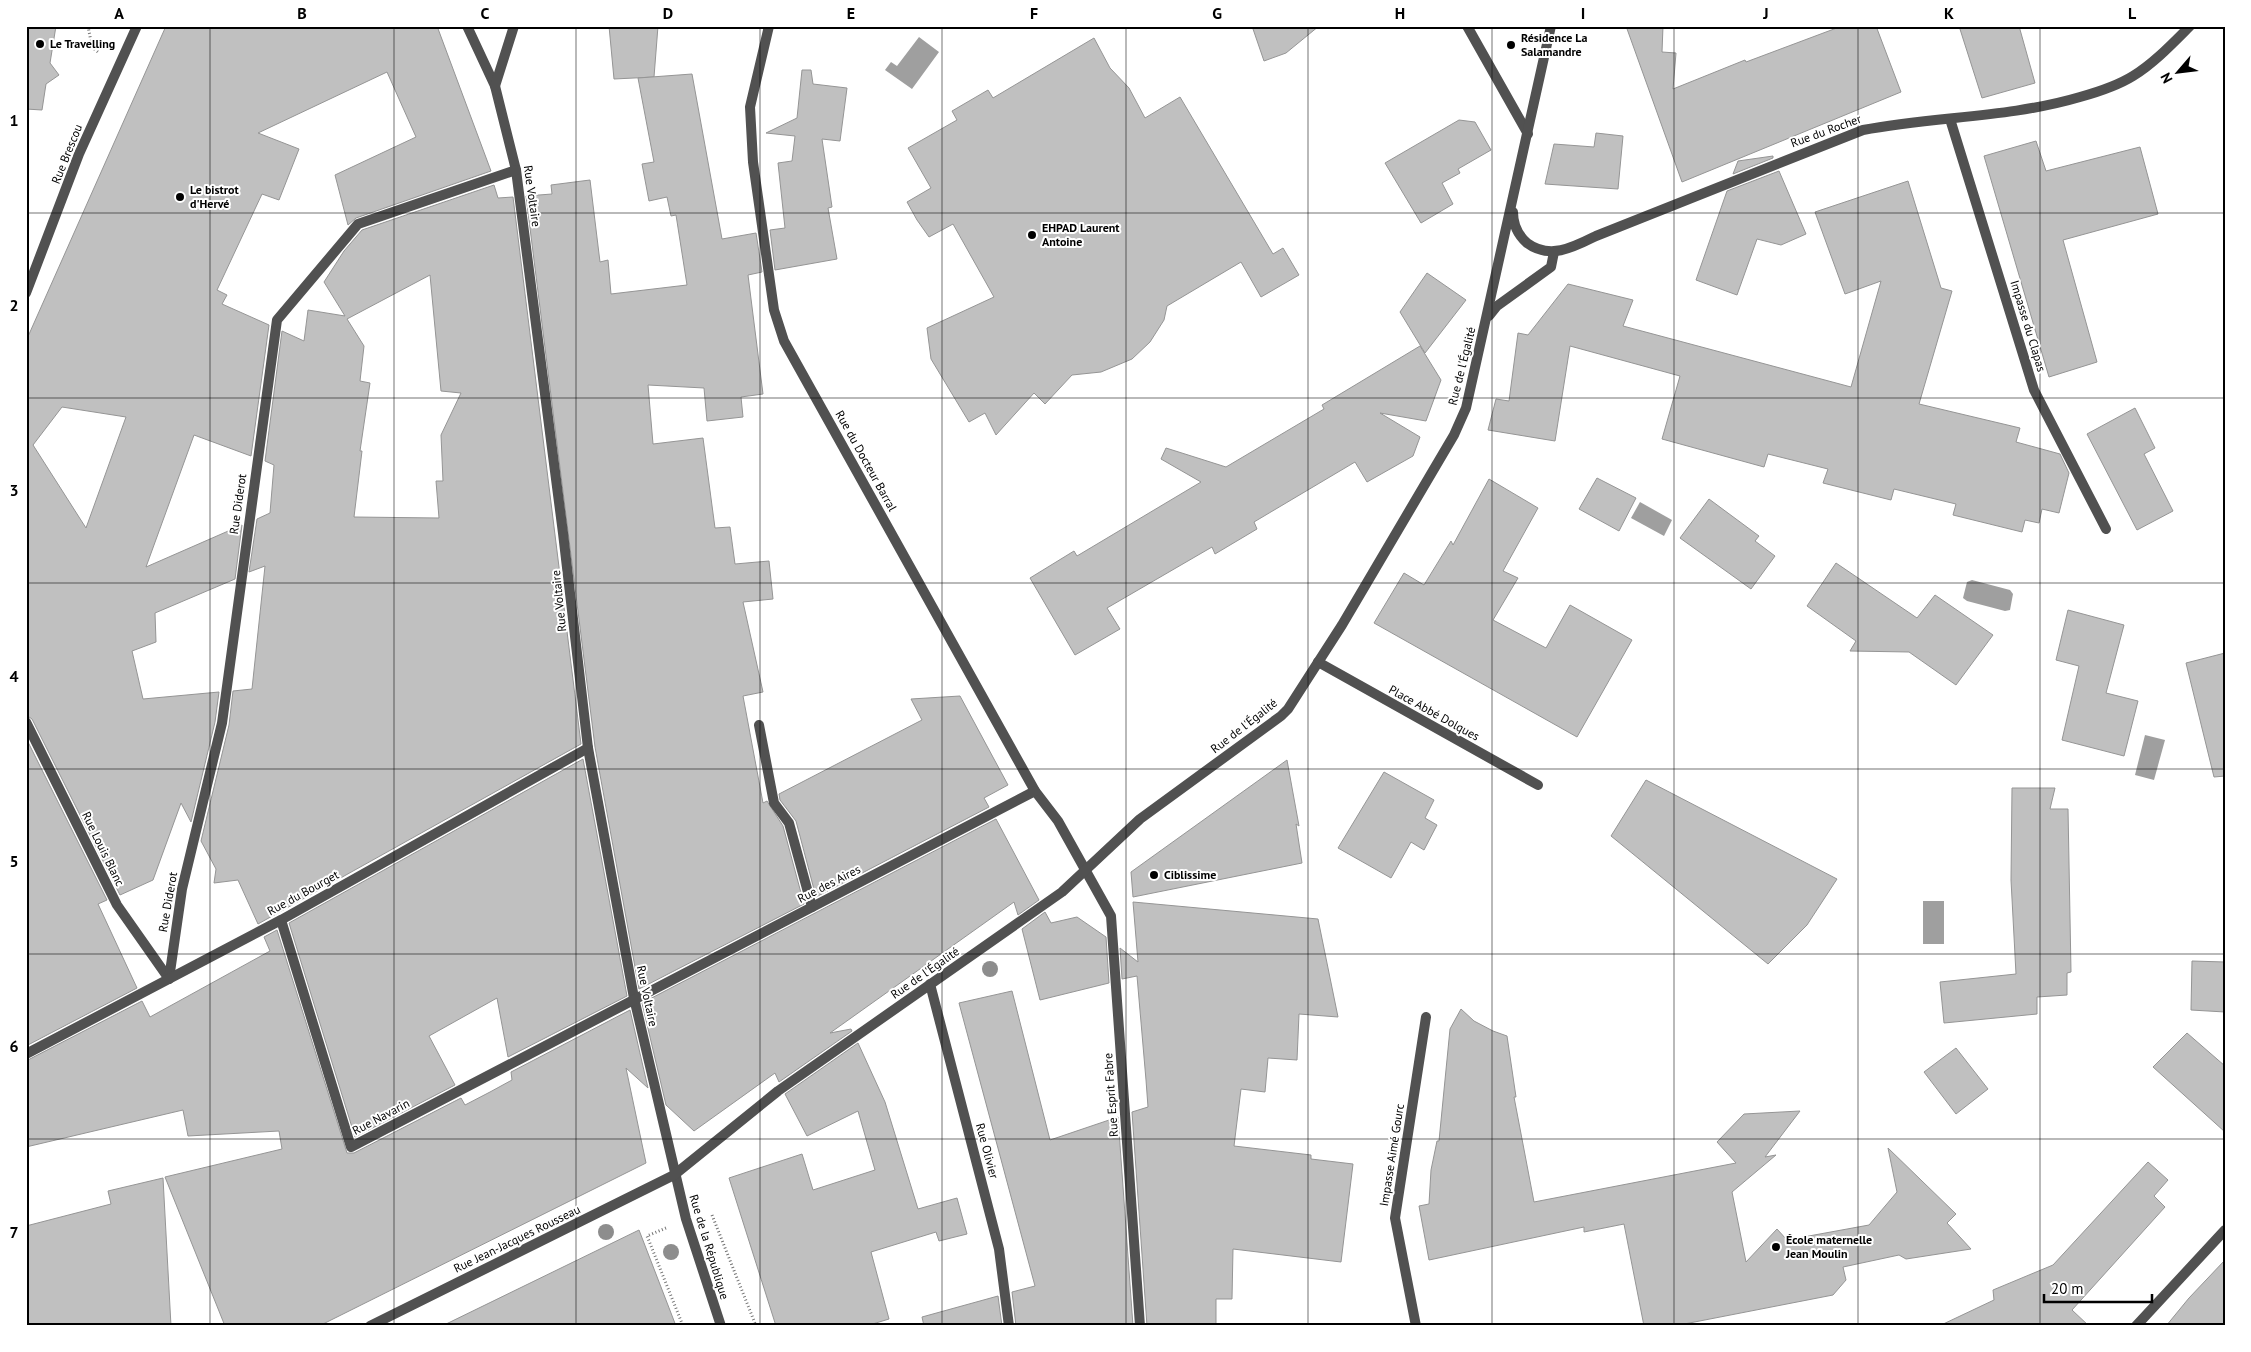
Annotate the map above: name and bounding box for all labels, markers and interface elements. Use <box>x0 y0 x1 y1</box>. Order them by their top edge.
text: A <box>114 3 124 23</box>
text: B <box>297 3 307 23</box>
text: C <box>481 3 490 23</box>
text: D <box>663 3 673 23</box>
text: E <box>847 3 855 23</box>
text: F <box>1030 3 1038 23</box>
text: G <box>1212 3 1222 23</box>
text: H <box>1395 3 1405 23</box>
text: I <box>1581 3 1585 23</box>
text: J <box>1762 3 1769 23</box>
text: K <box>1944 3 1954 23</box>
text: L <box>2128 3 2137 23</box>
place label: Résidence La Salamandre <box>1521 30 1587 59</box>
place label: Le Travelling <box>50 36 115 51</box>
marker: Le Travelling <box>34 38 46 50</box>
marker: Résidence La Salamandre <box>1505 39 1517 51</box>
north arrow <box>2154 48 2204 98</box>
text: N <box>2156 70 2177 86</box>
text: 1 <box>9 110 19 130</box>
street label: Rue du Rocher <box>1788 111 1863 150</box>
street label: Rue Brescou <box>48 122 85 186</box>
street label: Rue Voltaire <box>521 164 544 228</box>
place label: Le bistrot d'Hervé <box>190 182 239 211</box>
marker: Le bistrot d'Hervé <box>174 191 186 203</box>
place label: EHPAD Laurent Antoine <box>1042 220 1120 249</box>
marker: EHPAD Laurent Antoine <box>1026 229 1038 241</box>
street label: Impasse du Clapas <box>2007 278 2050 373</box>
text: 2 <box>9 295 19 315</box>
street label: Rue de l'Égalité <box>1445 325 1478 407</box>
street label: Rue du Docteur Barral <box>832 408 901 514</box>
street label: Rue Diderot <box>226 473 249 535</box>
text: 3 <box>9 480 19 500</box>
street label: Rue Voltaire <box>548 569 569 633</box>
text: 4 <box>9 666 19 686</box>
street label: Place Abbé Dolques <box>1386 681 1482 744</box>
street label: Rue de l'Égalité <box>1207 695 1280 756</box>
street label: Rue Louis Blanc <box>79 809 128 889</box>
text: 5 <box>9 851 19 871</box>
street label: Rue des Aires <box>795 861 863 906</box>
street label: Rue du Bourget <box>264 867 341 918</box>
place label: Ciblissime <box>1164 867 1216 882</box>
marker: Ciblissime <box>1148 869 1160 881</box>
street label: Rue Diderot <box>155 871 180 933</box>
street label: Rue de l'Égalité <box>888 943 962 1002</box>
street label: Rue Voltaire <box>634 964 661 1028</box>
text: 6 <box>9 1036 19 1056</box>
street label: Rue Esprit Fabre <box>1100 1053 1121 1138</box>
street label: Rue Navarin <box>350 1095 412 1138</box>
street label: Impasse Aimé Gourc <box>1376 1102 1407 1207</box>
street label: Rue Olivier <box>973 1121 1002 1180</box>
street label: Rue de la République <box>686 1193 733 1301</box>
street label: Rue Jean-Jacques Rousseau <box>451 1201 583 1276</box>
text: 7 <box>9 1222 19 1242</box>
place label: École maternelle Jean Moulin <box>1785 1232 1872 1261</box>
marker: École maternelle Jean Moulin <box>1770 1241 1782 1253</box>
scale bar <box>2044 1272 2151 1304</box>
text: 20 m <box>2051 1279 2084 1298</box>

